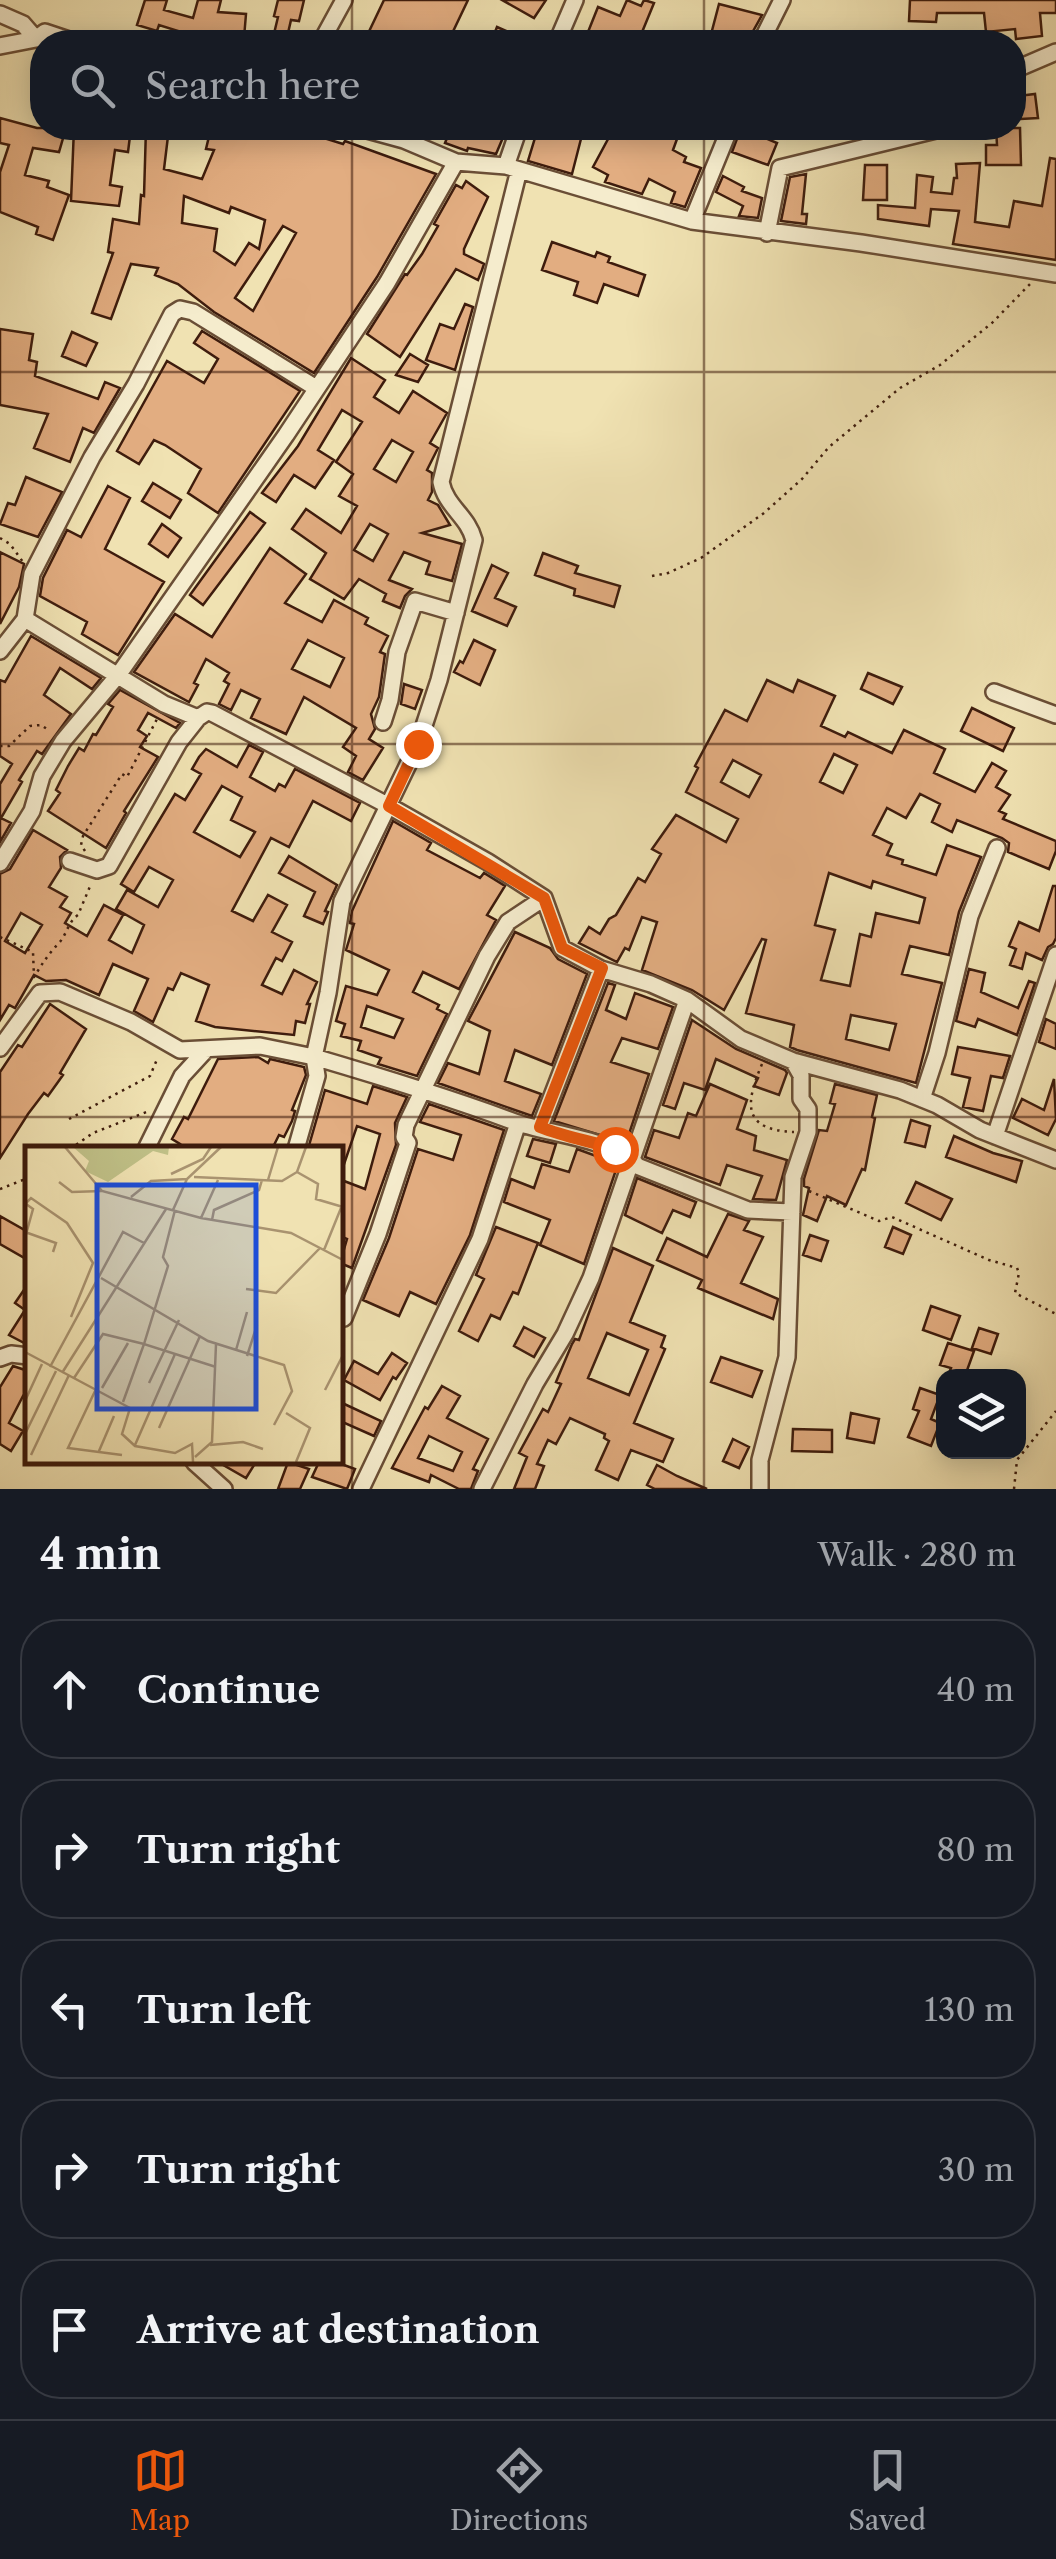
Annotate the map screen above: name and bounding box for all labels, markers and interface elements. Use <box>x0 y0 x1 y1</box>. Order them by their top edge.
search box <box>30 30 1026 140</box>
icon: search <box>65 58 120 113</box>
text: Search here <box>145 62 360 109</box>
route end <box>396 722 442 768</box>
route start <box>593 1127 639 1173</box>
inset map <box>25 1146 342 1464</box>
map controls <box>936 1369 1026 1459</box>
button: layers <box>936 1369 1026 1459</box>
text: 4 min <box>40 1528 161 1580</box>
text: Walk · 280 m <box>818 1535 1016 1574</box>
icon: ahead <box>42 1662 97 1717</box>
text: Continue <box>137 1666 320 1713</box>
text: 40 m <box>937 1670 1014 1709</box>
icon: right <box>42 1822 97 1877</box>
text: Turn right <box>137 1826 340 1873</box>
text: 80 m <box>936 1830 1014 1869</box>
icon: left <box>42 1982 97 2037</box>
text: Turn left <box>137 1986 311 2033</box>
text: 130 m <box>924 1990 1014 2029</box>
icon: right <box>42 2142 97 2197</box>
text: Turn right <box>137 2146 340 2193</box>
text: 30 m <box>938 2150 1014 2189</box>
icon: arrive <box>42 2302 97 2357</box>
text: Arrive at destination <box>137 2306 540 2353</box>
tab: Map <box>130 2443 190 2537</box>
tab: Directions <box>450 2443 588 2537</box>
tab: Saved <box>848 2443 926 2537</box>

